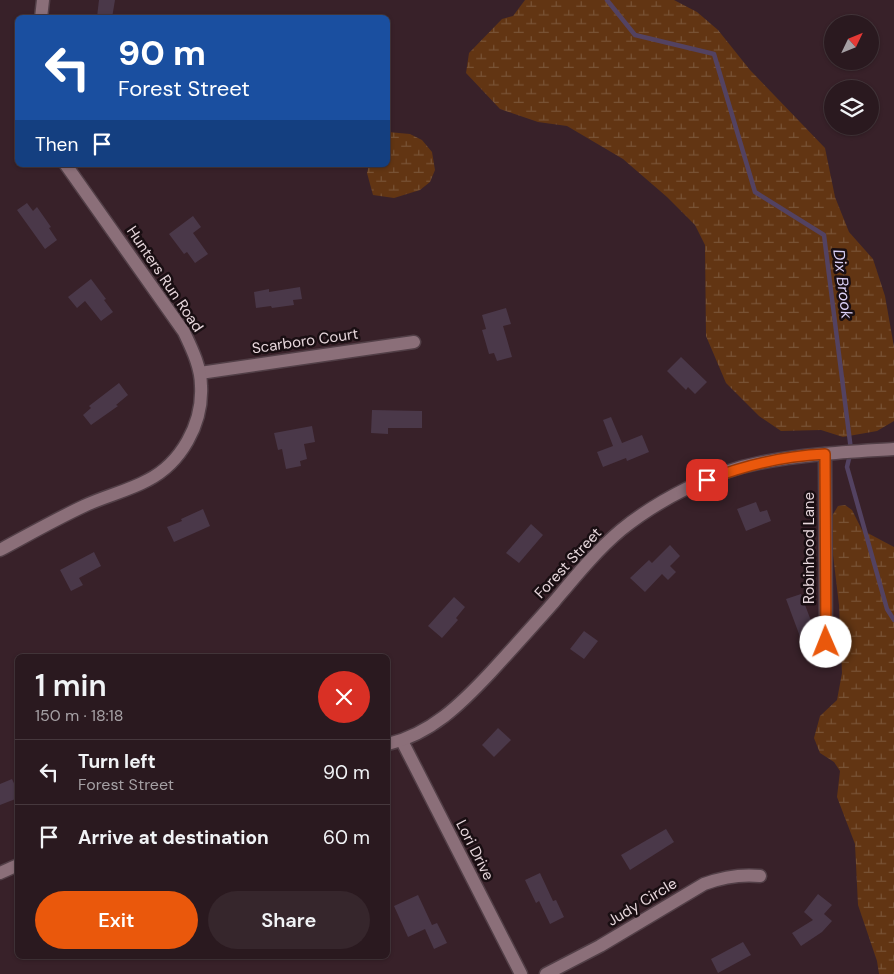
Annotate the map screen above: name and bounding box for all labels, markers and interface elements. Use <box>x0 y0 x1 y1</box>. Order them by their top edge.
north arrow <box>824 15 879 70</box>
map controls <box>824 15 879 135</box>
text: 90 m <box>118 30 206 76</box>
icon: left <box>35 35 100 100</box>
text: Forest Street <box>118 74 250 103</box>
button: layers <box>824 80 879 135</box>
icon: arrive <box>88 130 116 158</box>
text: Then <box>35 132 78 157</box>
street label: Hunters Run Road <box>122 222 208 336</box>
water label: Dix Brook <box>828 248 858 321</box>
street label: Scarboro Court <box>251 324 360 358</box>
pin <box>686 459 728 501</box>
icon: arrive <box>693 466 721 494</box>
street label: Robinhood Lane <box>799 492 819 604</box>
street label: Forest Street <box>530 523 606 603</box>
position arrow <box>799 615 851 667</box>
text: 1 min <box>35 666 107 705</box>
button: close <box>318 671 370 723</box>
text: 150 m · 18:18 <box>35 705 124 726</box>
text: Turn left <box>78 749 156 774</box>
icon: left <box>35 758 63 786</box>
text: 90 m <box>323 760 370 785</box>
text: Forest Street <box>78 774 174 795</box>
street label: Lori Drive <box>451 816 499 884</box>
icon: arrive <box>35 823 63 851</box>
text: Arrive at destination <box>78 825 269 850</box>
text: 60 m <box>323 825 370 850</box>
street label: Judy Circle <box>603 873 681 931</box>
button: Exit <box>35 891 198 949</box>
button: Share <box>208 891 370 949</box>

